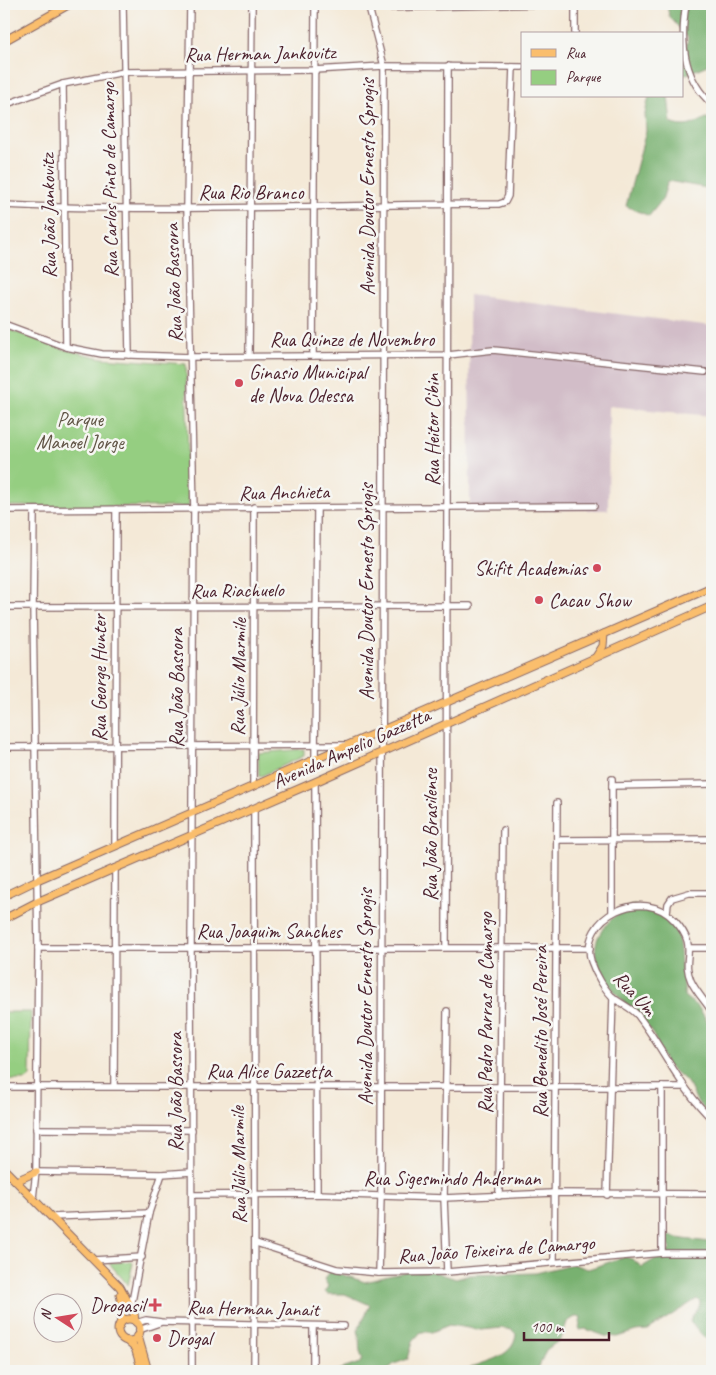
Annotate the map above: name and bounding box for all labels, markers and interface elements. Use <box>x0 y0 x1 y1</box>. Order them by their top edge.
legend <box>521 32 684 98</box>
street label: Rua Herman Jankovitz <box>184 40 337 67</box>
text: Rua <box>566 44 586 63</box>
text: Parque <box>566 68 602 87</box>
street label: Avenida Doutor Ernesto Sprogis <box>355 77 380 295</box>
street label: Rua Carlos Pinto de Camargo <box>95 81 124 278</box>
street label: Rua João Jankovitz <box>35 152 62 279</box>
street label: Rua Rio Branco <box>199 180 304 205</box>
street label: Rua João Bassora <box>159 222 188 343</box>
street label: Rua Quinze de Novembro <box>270 327 435 352</box>
place label: Ginasio Municipal de Nova Odessa <box>249 360 370 408</box>
street label: Rua Heitor Cibin <box>420 373 445 486</box>
marker: Ginasio Municipal de Nova Odessa <box>233 377 245 389</box>
park label: Parque Manoel Jorge <box>36 407 125 455</box>
street label: Rua Anchieta <box>239 479 331 506</box>
street label: Avenida Doutor Ernesto Sprogis <box>354 482 379 700</box>
place label: Skifit Academias <box>475 556 589 581</box>
marker: Skifit Academias <box>591 562 603 574</box>
street label: Rua Riachuelo <box>190 577 285 604</box>
place label: Cacau Show <box>549 588 632 613</box>
marker: Cacau Show <box>533 594 545 606</box>
street label: Rua George Hunter <box>87 612 112 742</box>
street label: Rua Júlio Marmile <box>225 617 252 736</box>
street label: Rua João Bassora <box>164 627 189 748</box>
street label: Avenida Ampelio Gazzetta <box>268 702 436 794</box>
street label: Rua João Brasilense <box>418 767 443 901</box>
street label: Avenida Doutor Ernesto Sprogis <box>353 887 378 1105</box>
street label: Rua Pedro Parras de Camargo <box>473 911 498 1114</box>
street label: Rua Joaquim Sanches <box>197 919 344 944</box>
street label: Rua Benedito José Pereira <box>528 944 553 1118</box>
street label: Rua Um <box>608 966 663 1022</box>
street label: Rua João Bassora <box>163 1031 188 1152</box>
street label: Rua Alice Gazzetta <box>207 1059 333 1084</box>
street label: Rua Júlio Marmile <box>225 1105 252 1224</box>
street label: Rua Sigesmindo Anderman <box>364 1166 541 1191</box>
street label: Rua João Teixeira de Camargo <box>397 1230 596 1269</box>
north arrow <box>32 1292 82 1342</box>
place label: Drogasil <box>90 1293 149 1318</box>
street label: Rua Herman Janait <box>187 1295 322 1322</box>
marker: Drogasil <box>149 1299 161 1311</box>
text: N <box>37 1307 55 1321</box>
scale bar <box>524 1310 608 1342</box>
text: 100 m <box>531 1318 565 1337</box>
place label: Drogal <box>167 1326 215 1351</box>
marker: Drogal <box>151 1332 163 1344</box>

